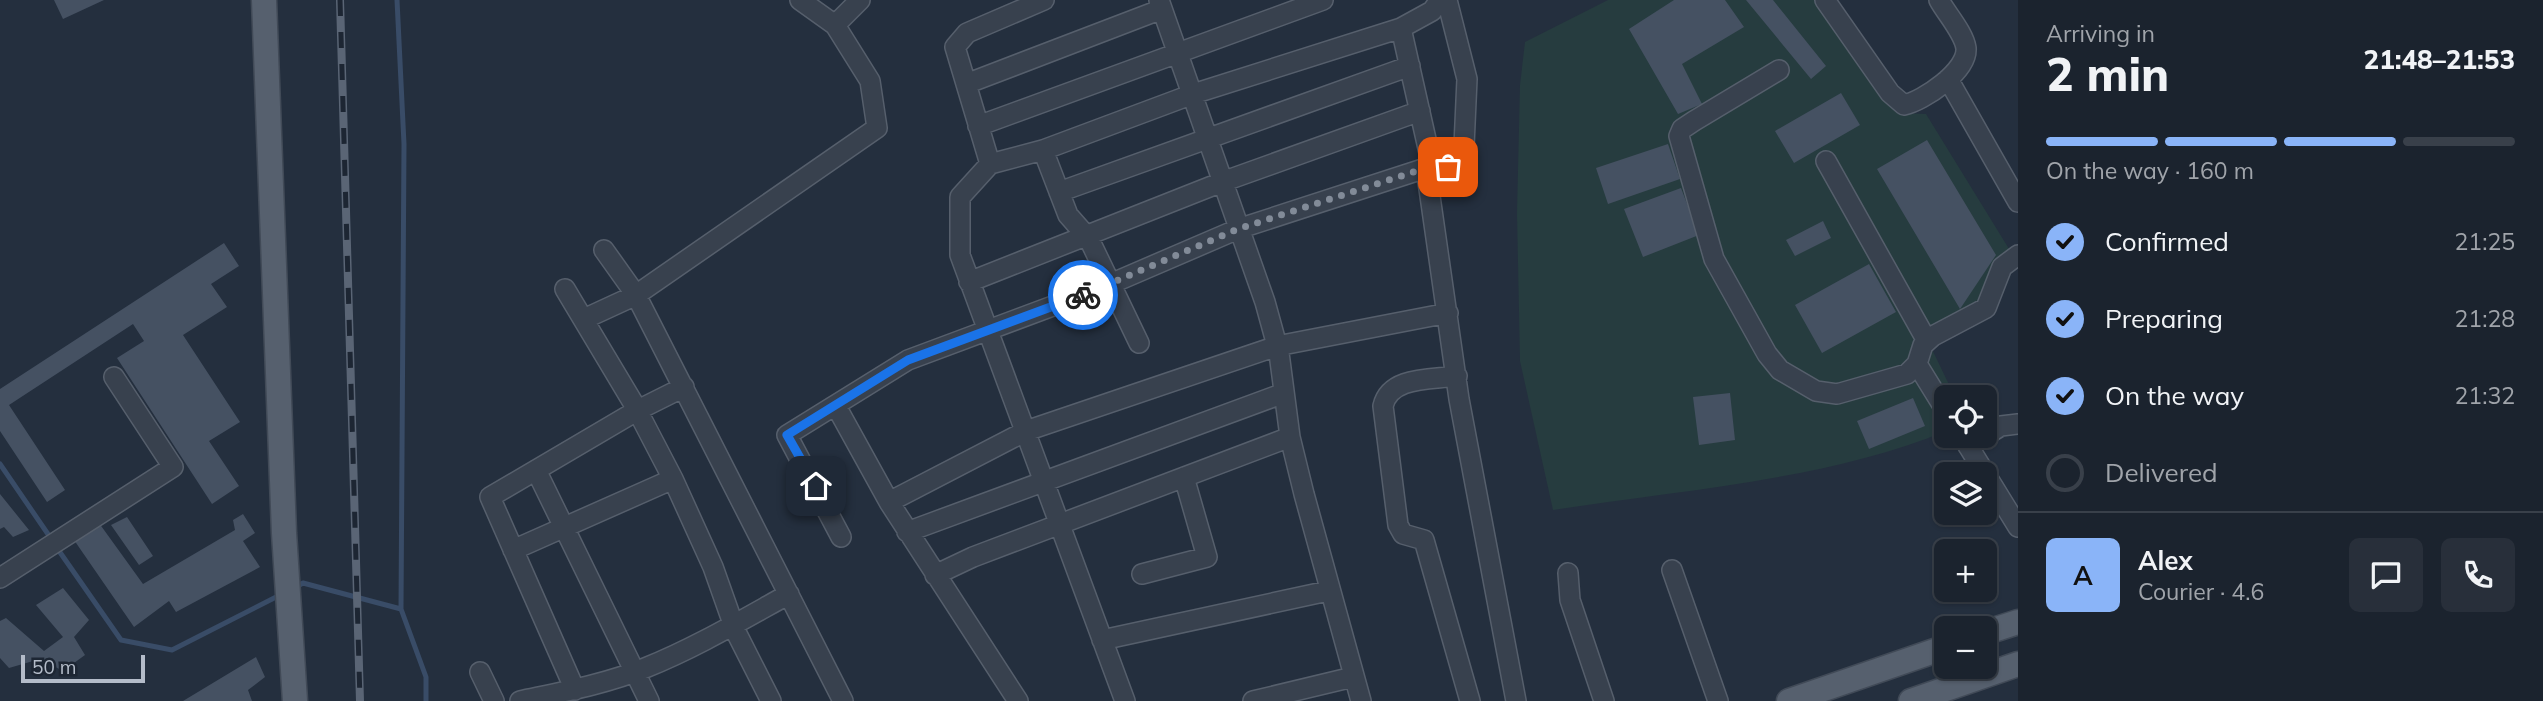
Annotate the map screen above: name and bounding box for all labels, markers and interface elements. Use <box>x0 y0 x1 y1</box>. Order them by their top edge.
text: Arriving in <box>2046 19 2155 48</box>
text: 21:48–21:53 <box>2364 43 2515 76</box>
text: 2 min <box>2046 45 2169 103</box>
pin <box>1418 137 1478 197</box>
icon: bag <box>1429 148 1467 186</box>
text: On the way · 160 m <box>2046 156 2254 185</box>
icon: check <box>2046 223 2084 261</box>
text: Confirmed <box>2105 225 2229 258</box>
text: 21:25 <box>2455 227 2515 256</box>
courier <box>1048 260 1118 330</box>
icon: bike <box>1064 276 1102 314</box>
icon: check <box>2046 300 2084 338</box>
text: Preparing <box>2105 302 2223 335</box>
text: 21:28 <box>2455 304 2515 333</box>
icon: check <box>2046 377 2084 415</box>
text: On the way <box>2105 379 2244 412</box>
text: 21:32 <box>2455 381 2515 410</box>
map controls <box>1934 385 1997 679</box>
button: locate <box>1934 385 1997 448</box>
pin <box>786 456 846 516</box>
text: Delivered <box>2105 456 2218 489</box>
button: layers <box>1934 462 1997 525</box>
icon: home <box>797 467 835 505</box>
button: chat <box>2349 538 2423 612</box>
button: phone <box>2441 538 2515 612</box>
button: + <box>1934 539 1997 602</box>
text: Alex <box>2138 544 2193 577</box>
text: A <box>2073 559 2093 592</box>
text: Courier · 4.6 <box>2138 577 2264 606</box>
button: − <box>1934 616 1997 679</box>
scale bar <box>21 652 145 684</box>
text: 50 m <box>32 655 76 679</box>

